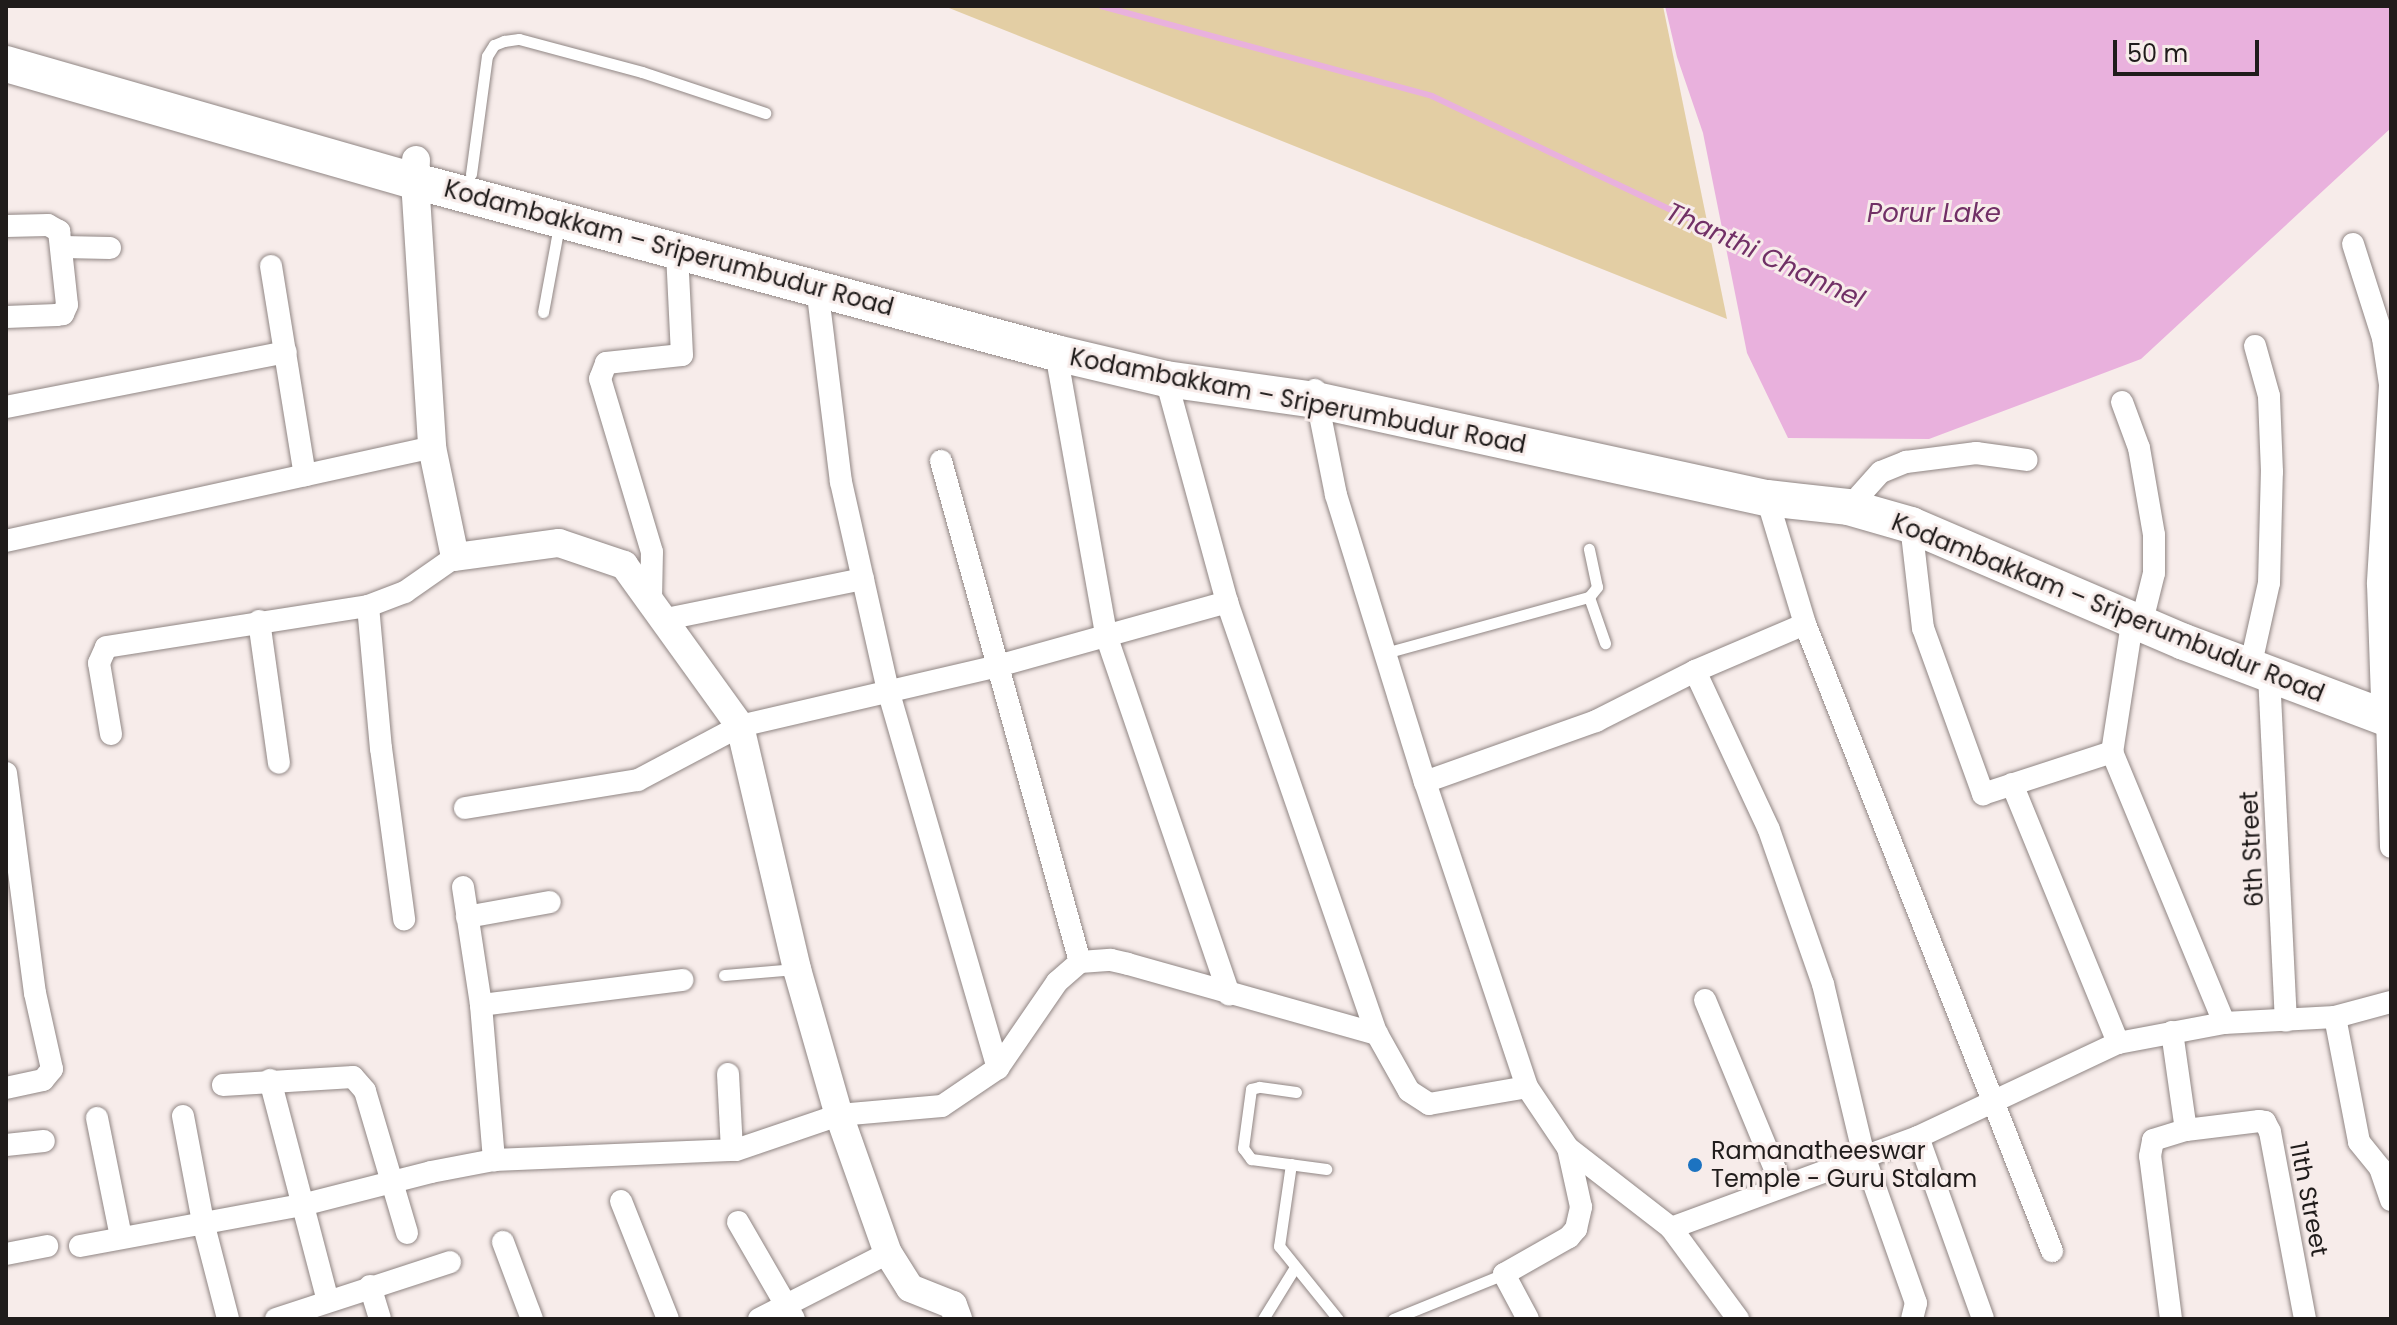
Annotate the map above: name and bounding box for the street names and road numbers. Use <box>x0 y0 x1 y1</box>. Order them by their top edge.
street label: Kodambakkam – Sriperumbudur Road <box>441 174 897 322</box>
street label: Kodambakkam – Sriperumbudur Road <box>1067 343 1529 459</box>
street label: Kodambakkam – Sriperumbudur Road <box>1887 508 2329 708</box>
street label: 6th Street <box>2235 790 2269 908</box>
street label: 11th Street <box>2284 1139 2334 1259</box>

